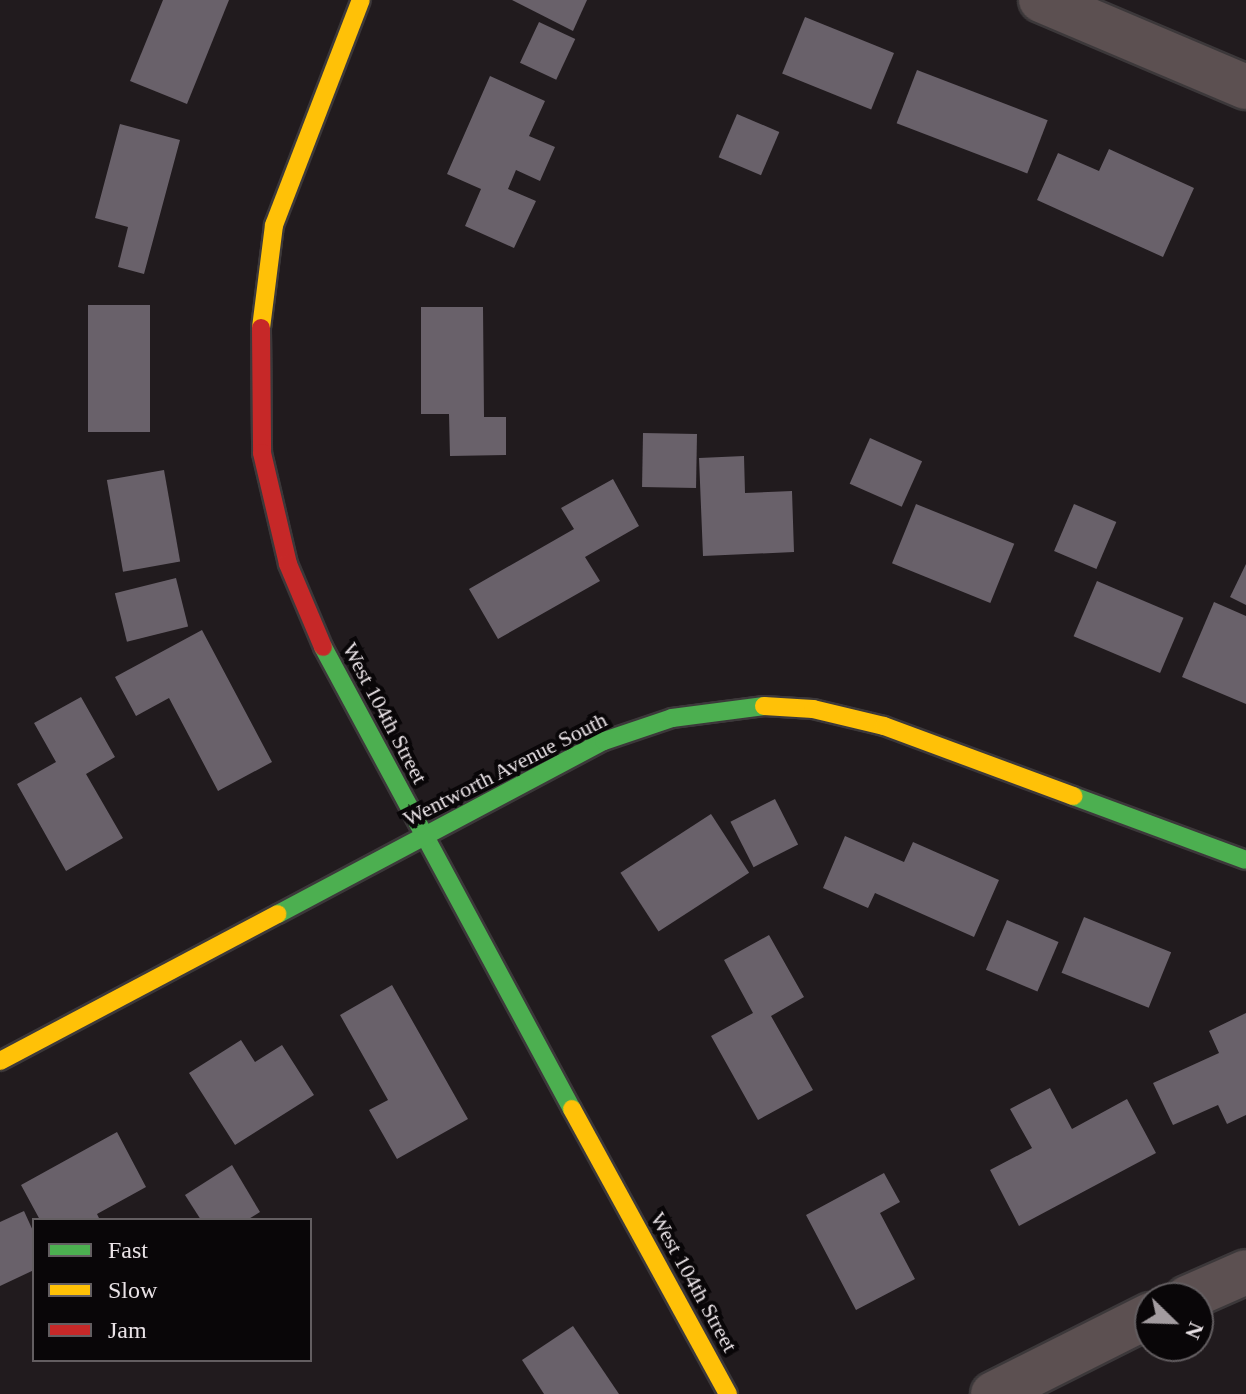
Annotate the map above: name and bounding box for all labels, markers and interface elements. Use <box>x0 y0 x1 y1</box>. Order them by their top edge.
street label: West 104th Street <box>337 638 433 788</box>
street label: Wentworth Avenue South <box>398 706 612 832</box>
street label: West 104th Street <box>645 1207 743 1357</box>
legend <box>32 1218 312 1362</box>
text: Fast <box>108 1237 148 1263</box>
text: Slow <box>108 1277 157 1303</box>
north arrow <box>1134 1282 1214 1362</box>
text: Jam <box>108 1317 147 1343</box>
text: N <box>1180 1319 1209 1343</box>

